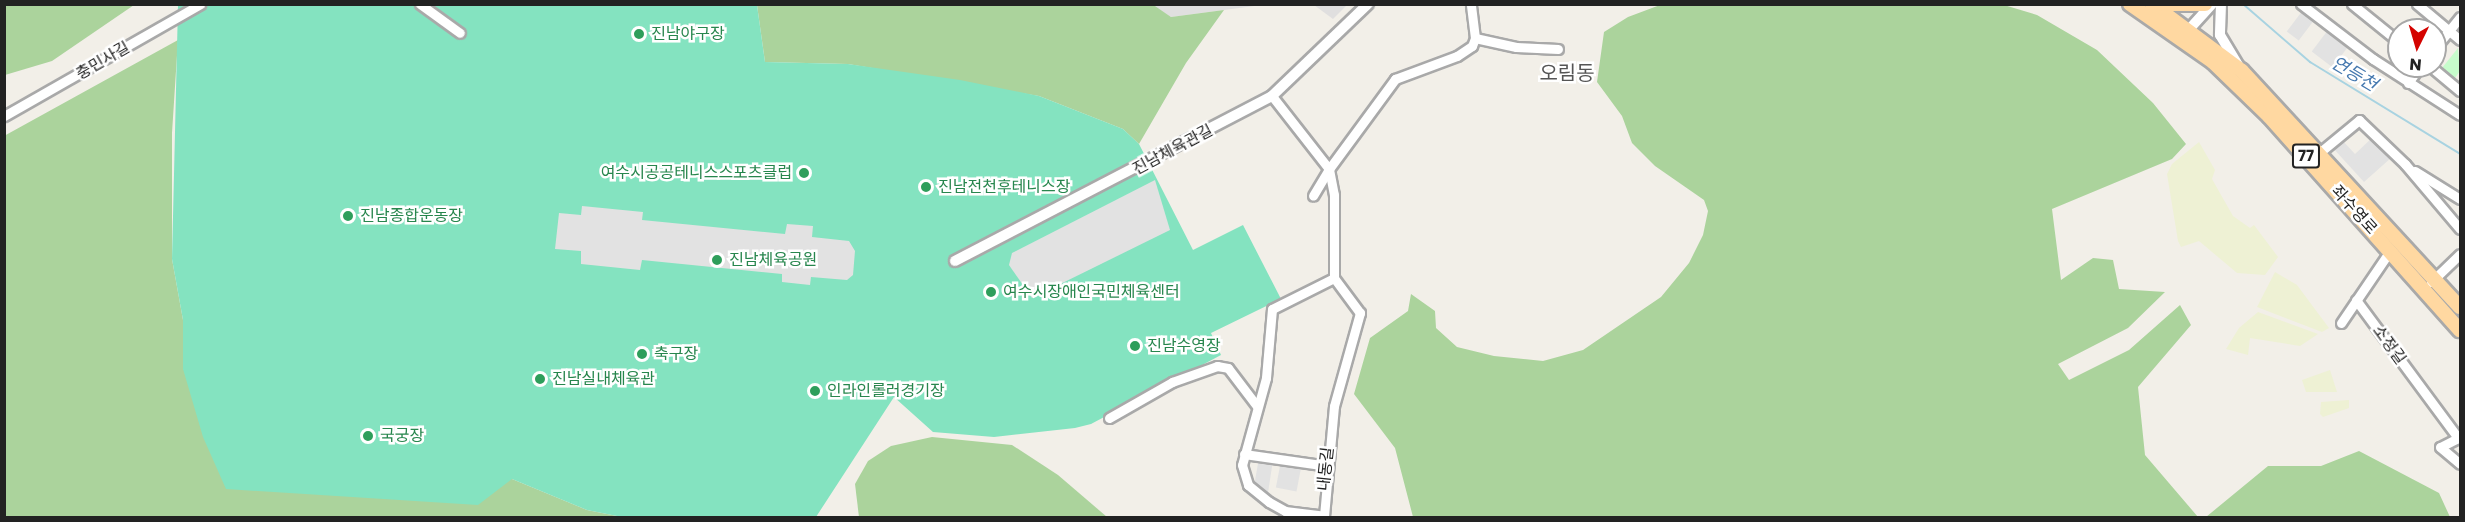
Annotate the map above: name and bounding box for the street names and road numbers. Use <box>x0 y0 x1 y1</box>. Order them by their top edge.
street label: 충민사길 <box>73 38 133 84</box>
street label: 진남체육관길 <box>1130 121 1216 179</box>
road number: 77 <box>2291 144 2321 168</box>
street label: 좌수영로 <box>2327 182 2381 238</box>
street label: 소정길 <box>2368 321 2410 369</box>
street label: 내동길 <box>1314 446 1338 492</box>

